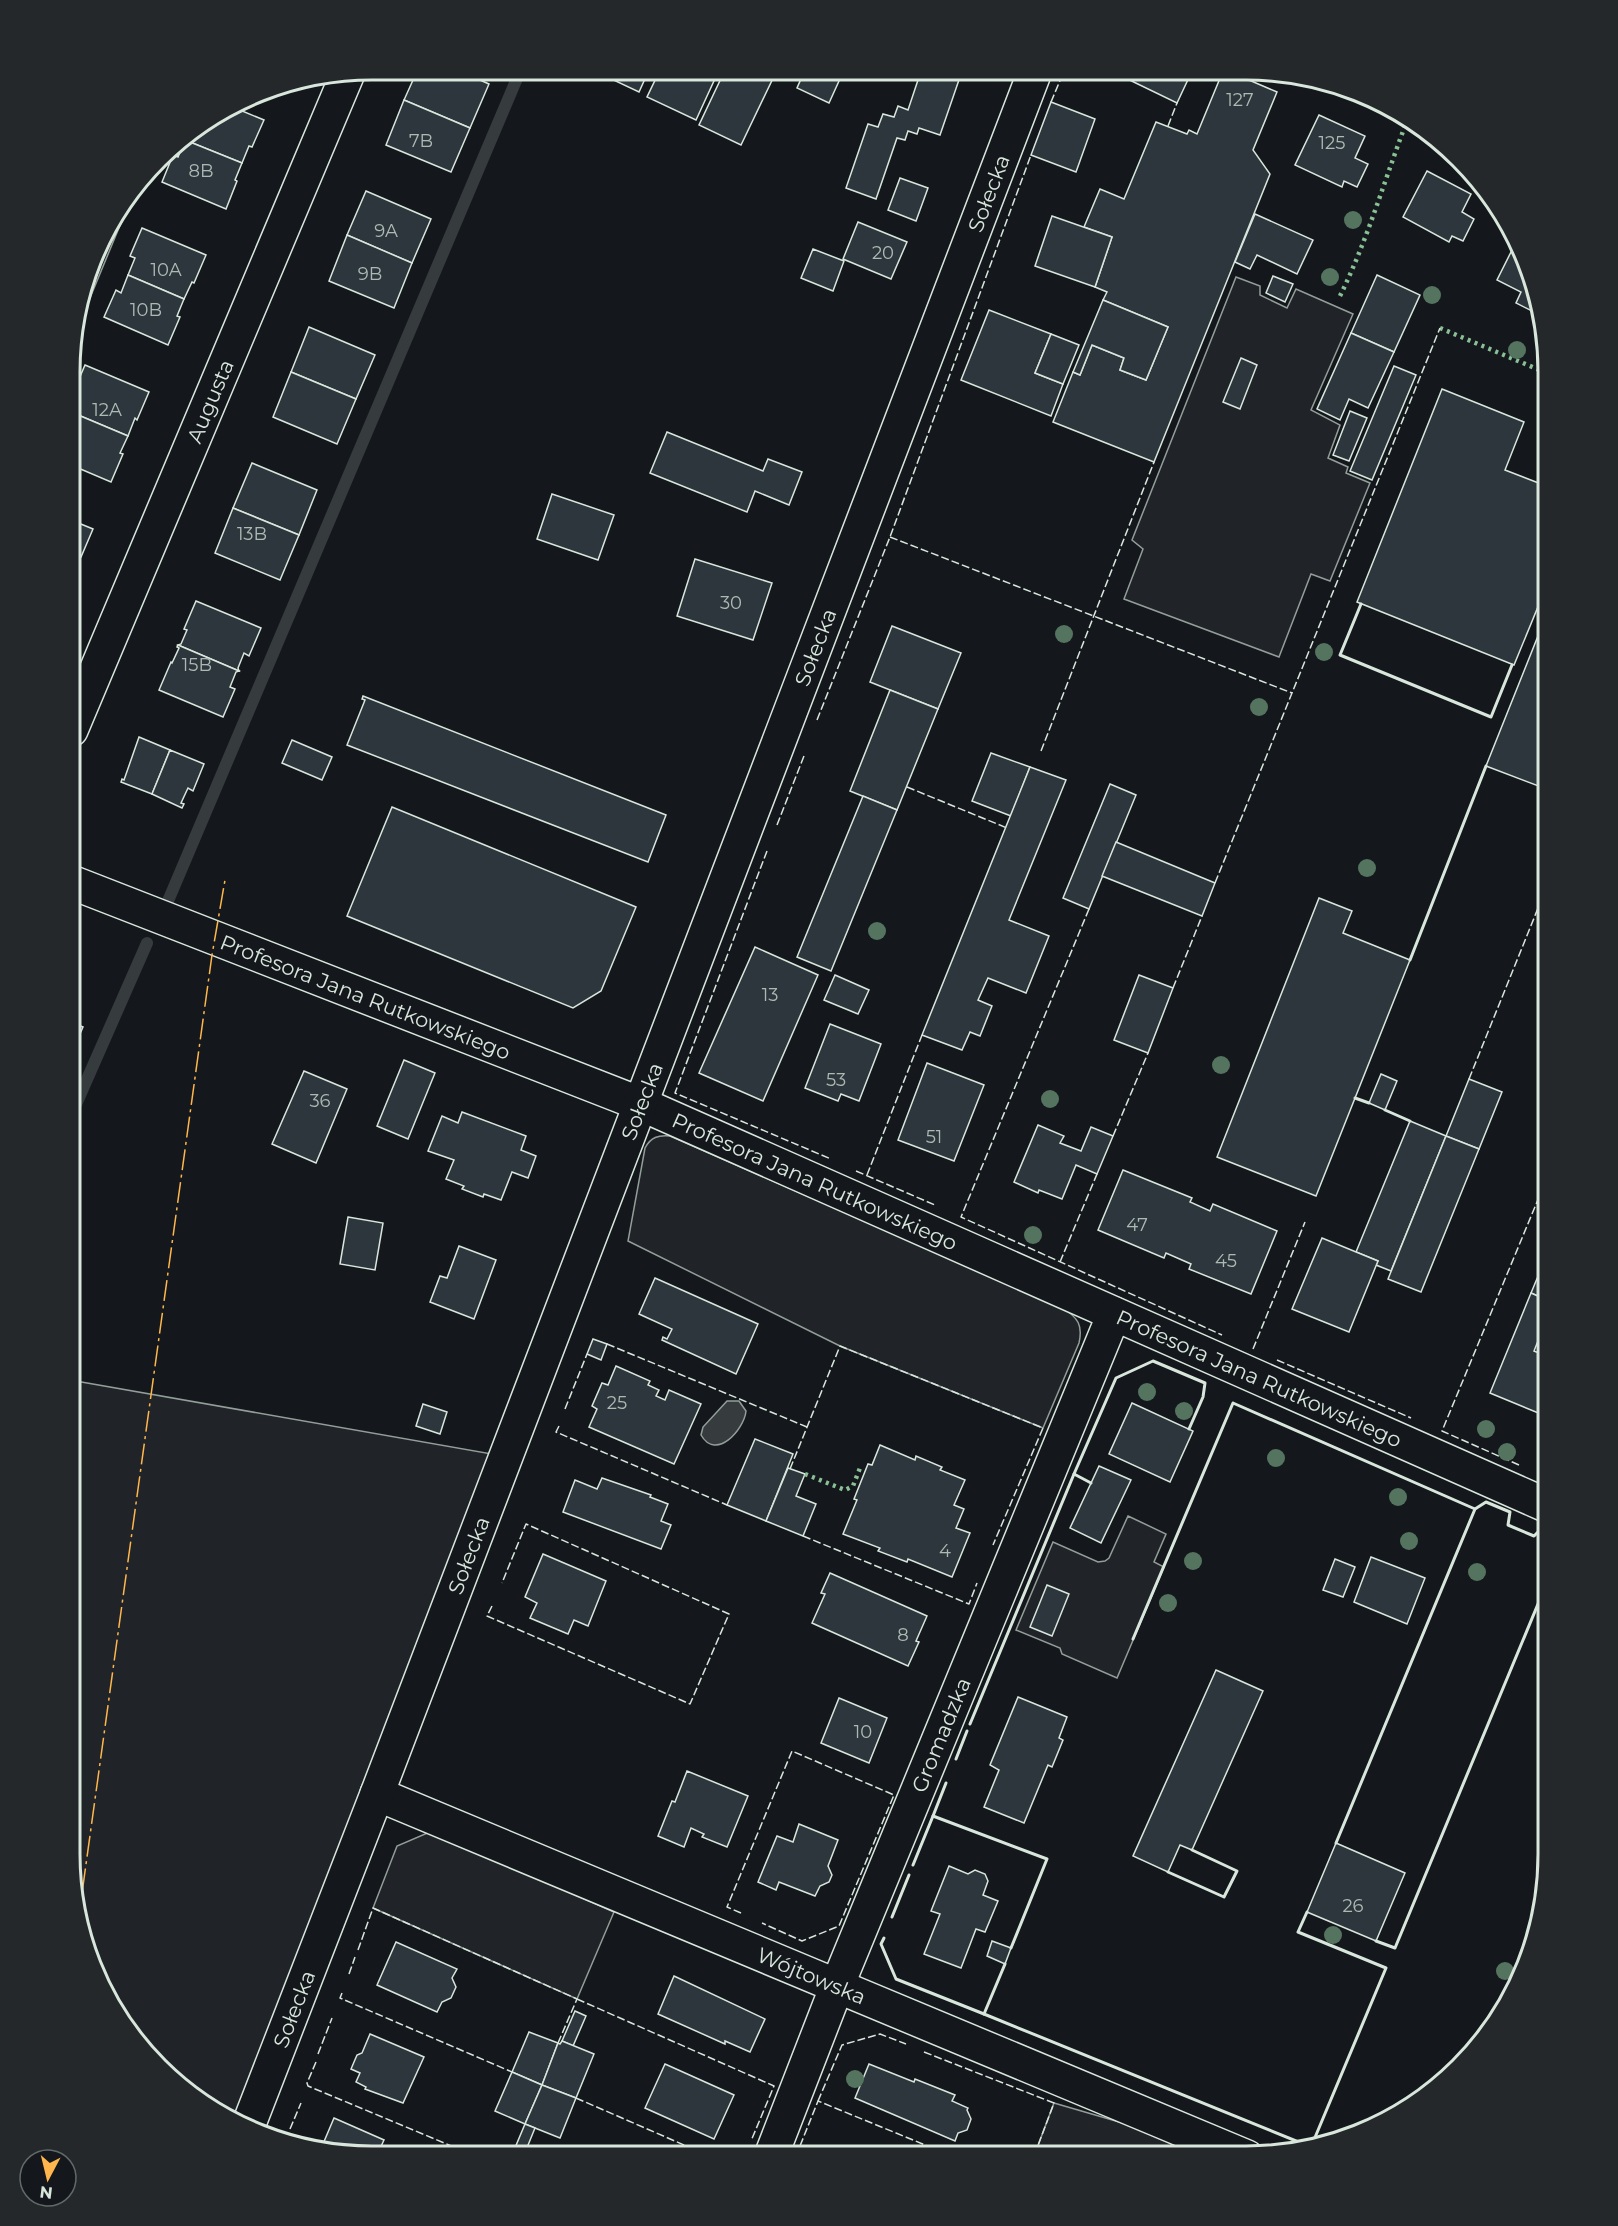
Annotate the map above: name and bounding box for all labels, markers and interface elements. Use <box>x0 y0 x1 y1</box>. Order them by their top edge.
house number: 127 <box>1226 89 1254 111</box>
house number: 7B <box>409 130 433 152</box>
house number: 125 <box>1319 132 1345 154</box>
street label: Sołecka <box>962 151 1015 235</box>
house number: 8B <box>188 160 214 182</box>
house number: 9A <box>374 220 398 242</box>
house number: 20 <box>872 242 894 264</box>
house number: 10A <box>150 259 182 281</box>
house number: 9B <box>358 263 382 285</box>
house number: 10B <box>130 299 162 321</box>
street label: Augusta <box>181 356 238 447</box>
house number: 12A <box>92 399 122 421</box>
house number: 13B <box>237 523 267 545</box>
house number: 30 <box>720 592 742 614</box>
street label: Sołecka <box>789 605 841 689</box>
house number: 15B <box>182 654 212 676</box>
street label: Profesora Jana Rutkowskiego <box>217 929 514 1064</box>
house number: 13 <box>762 984 778 1006</box>
street label: Sołecka <box>615 1059 668 1143</box>
house number: 53 <box>826 1069 846 1091</box>
house number: 36 <box>309 1090 331 1112</box>
street label: Profesora Jana Rutkowskiego <box>668 1107 961 1255</box>
house number: 51 <box>926 1126 942 1148</box>
house number: 47 <box>1126 1214 1148 1236</box>
house number: 45 <box>1215 1250 1237 1272</box>
street label: Profesora Jana Rutkowskiego <box>1113 1304 1406 1452</box>
house number: 25 <box>607 1392 627 1414</box>
street label: Sołecka <box>442 1513 494 1597</box>
house number: 4 <box>939 1540 951 1562</box>
house number: 8 <box>897 1624 909 1646</box>
street label: Gromadzka <box>906 1674 975 1796</box>
house number: 10 <box>854 1721 872 1743</box>
house number: 26 <box>1342 1895 1364 1917</box>
street label: Wójtowska <box>754 1942 870 2009</box>
street label: Sołecka <box>267 1966 320 2051</box>
north arrow <box>18 2148 78 2208</box>
text: N <box>39 2182 54 2203</box>

